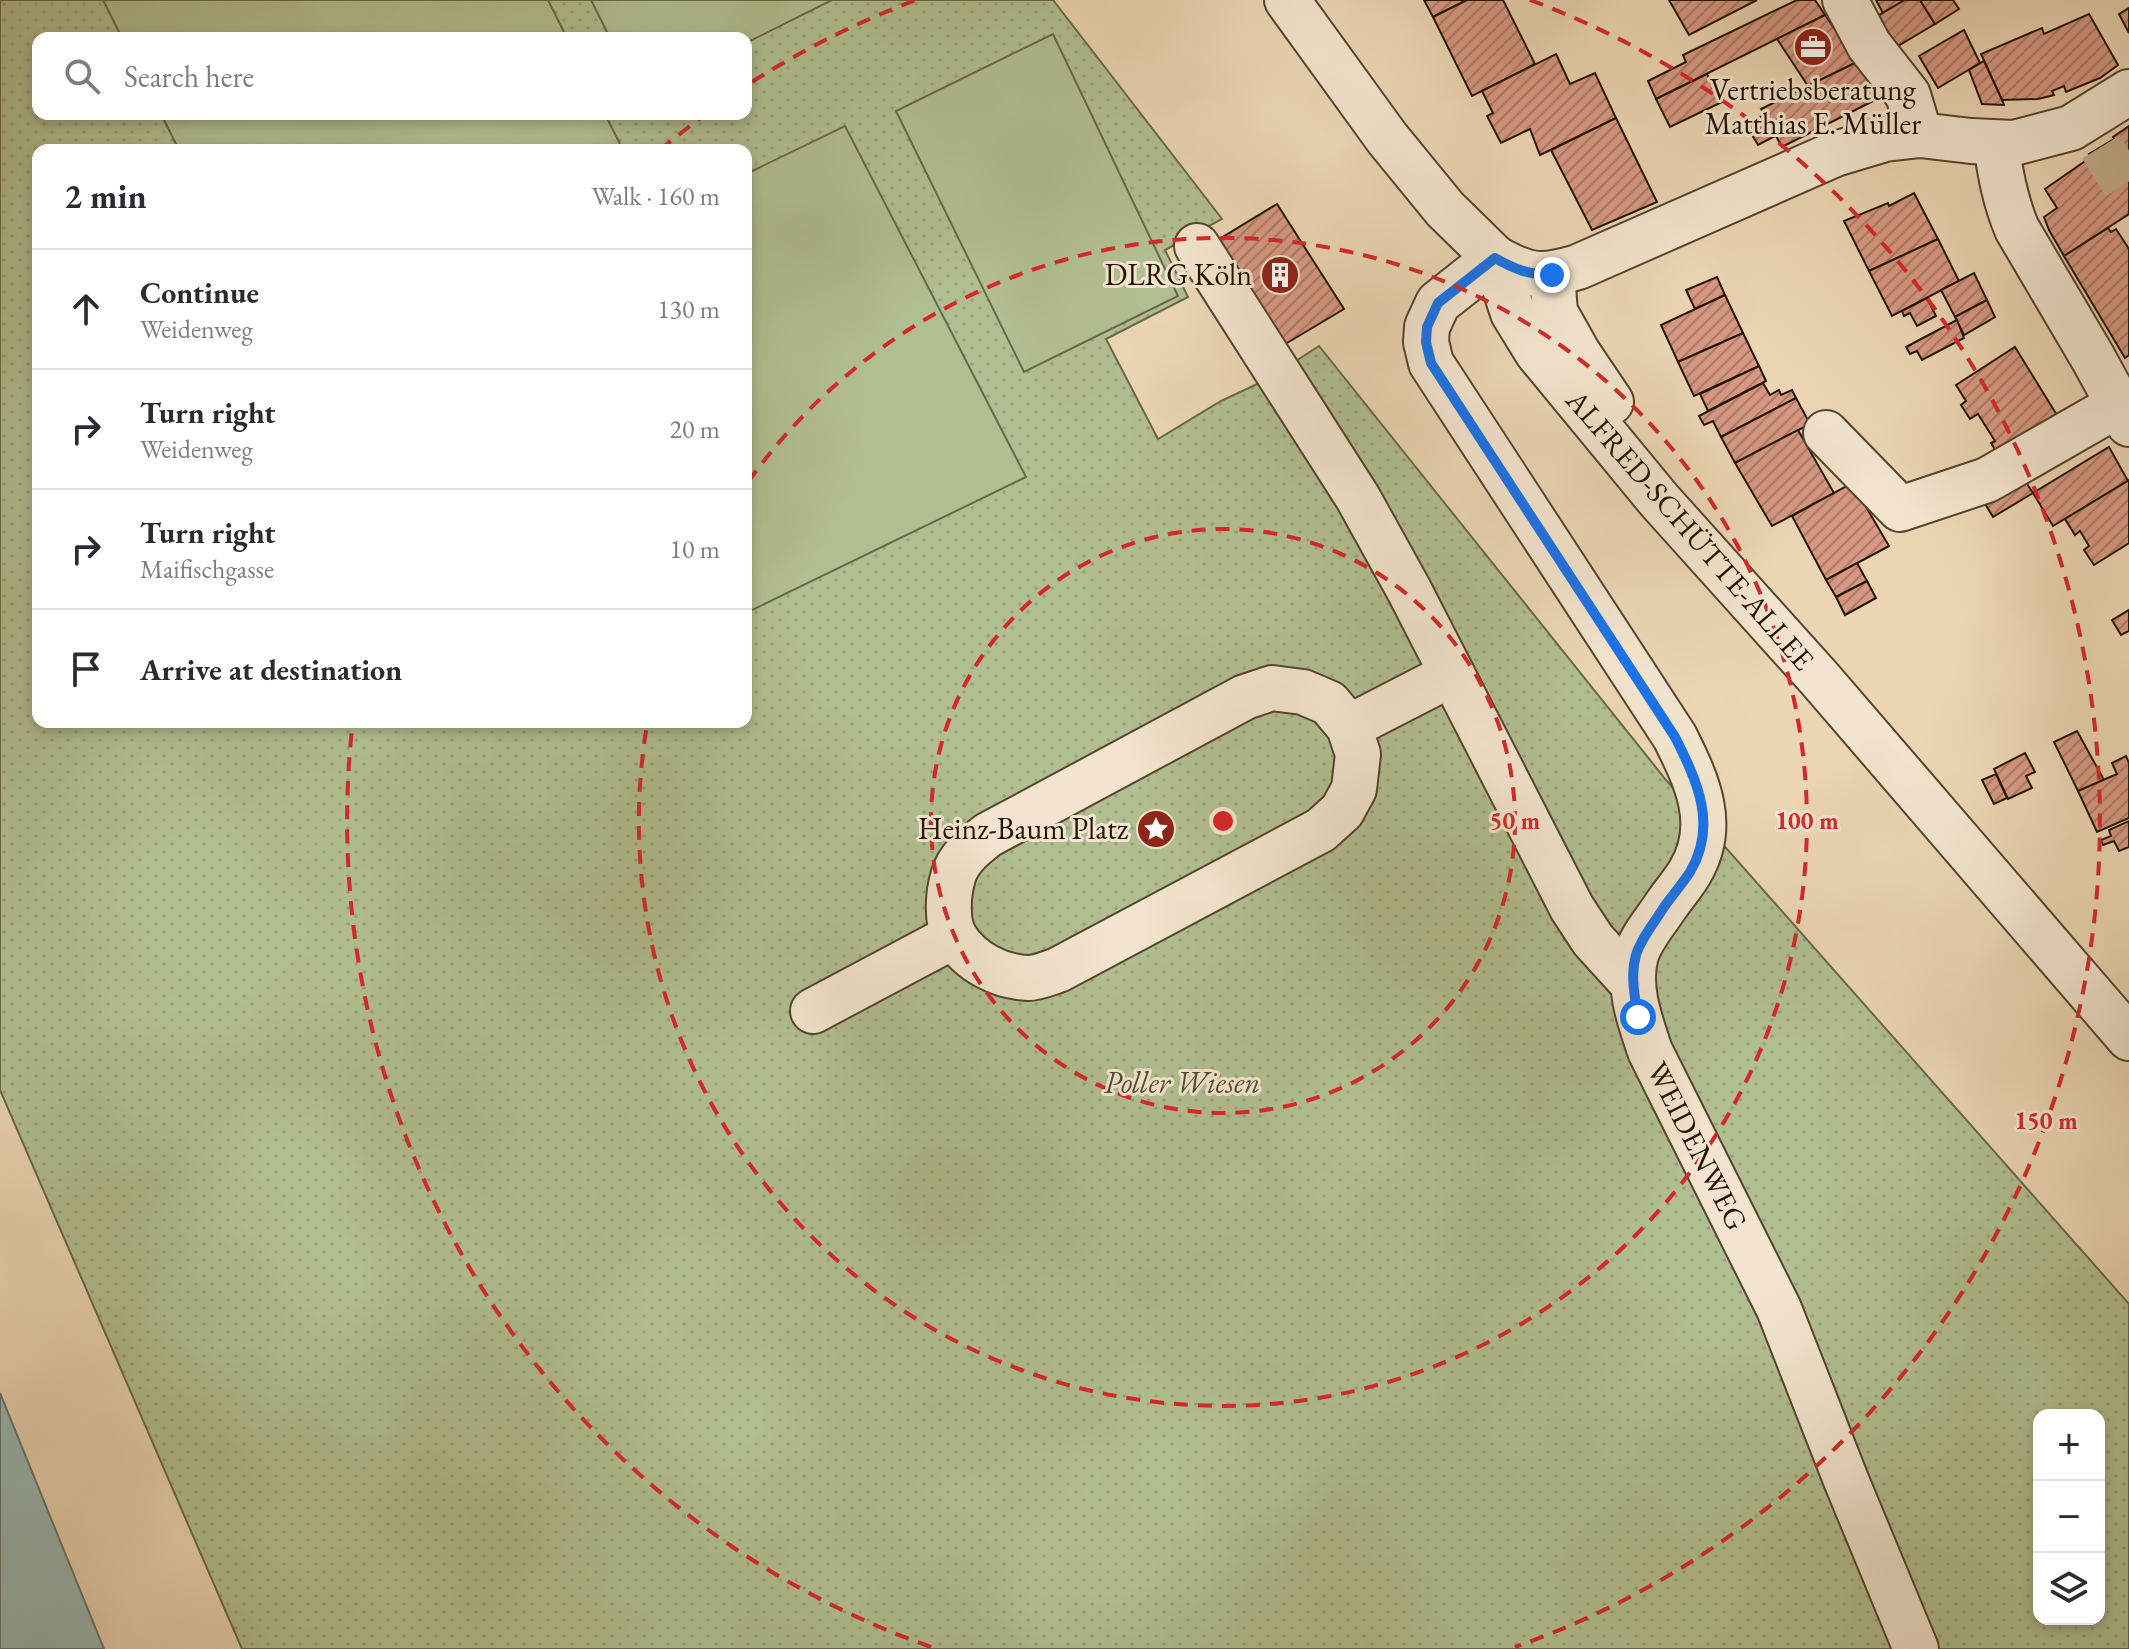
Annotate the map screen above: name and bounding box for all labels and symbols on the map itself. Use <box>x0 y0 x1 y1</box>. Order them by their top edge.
office icon: Vertriebsberatung Matthias E. Müller <box>1792 26 1834 68</box>
place label: Vertriebsberatung Matthias E. Müller <box>1705 70 1921 143</box>
building icon: DLRG Köln <box>1259 254 1301 296</box>
place label: DLRG Köln <box>1105 255 1252 294</box>
route end <box>1534 257 1570 293</box>
street label: ALFRED-SCHÜTTE-ALLEE <box>1557 380 1823 678</box>
text: 50 m <box>1490 805 1540 836</box>
text: 100 m <box>1775 805 1839 836</box>
centre of rings <box>1209 807 1237 835</box>
place icon: Heinz-Baum Platz <box>1135 808 1177 850</box>
place label: Heinz-Baum Platz <box>918 809 1129 848</box>
route start <box>1620 999 1656 1035</box>
street label: WEIDENWEG <box>1638 1055 1757 1237</box>
park label: Poller Wiesen <box>1104 1063 1260 1102</box>
text: 150 m <box>2014 1105 2078 1136</box>

